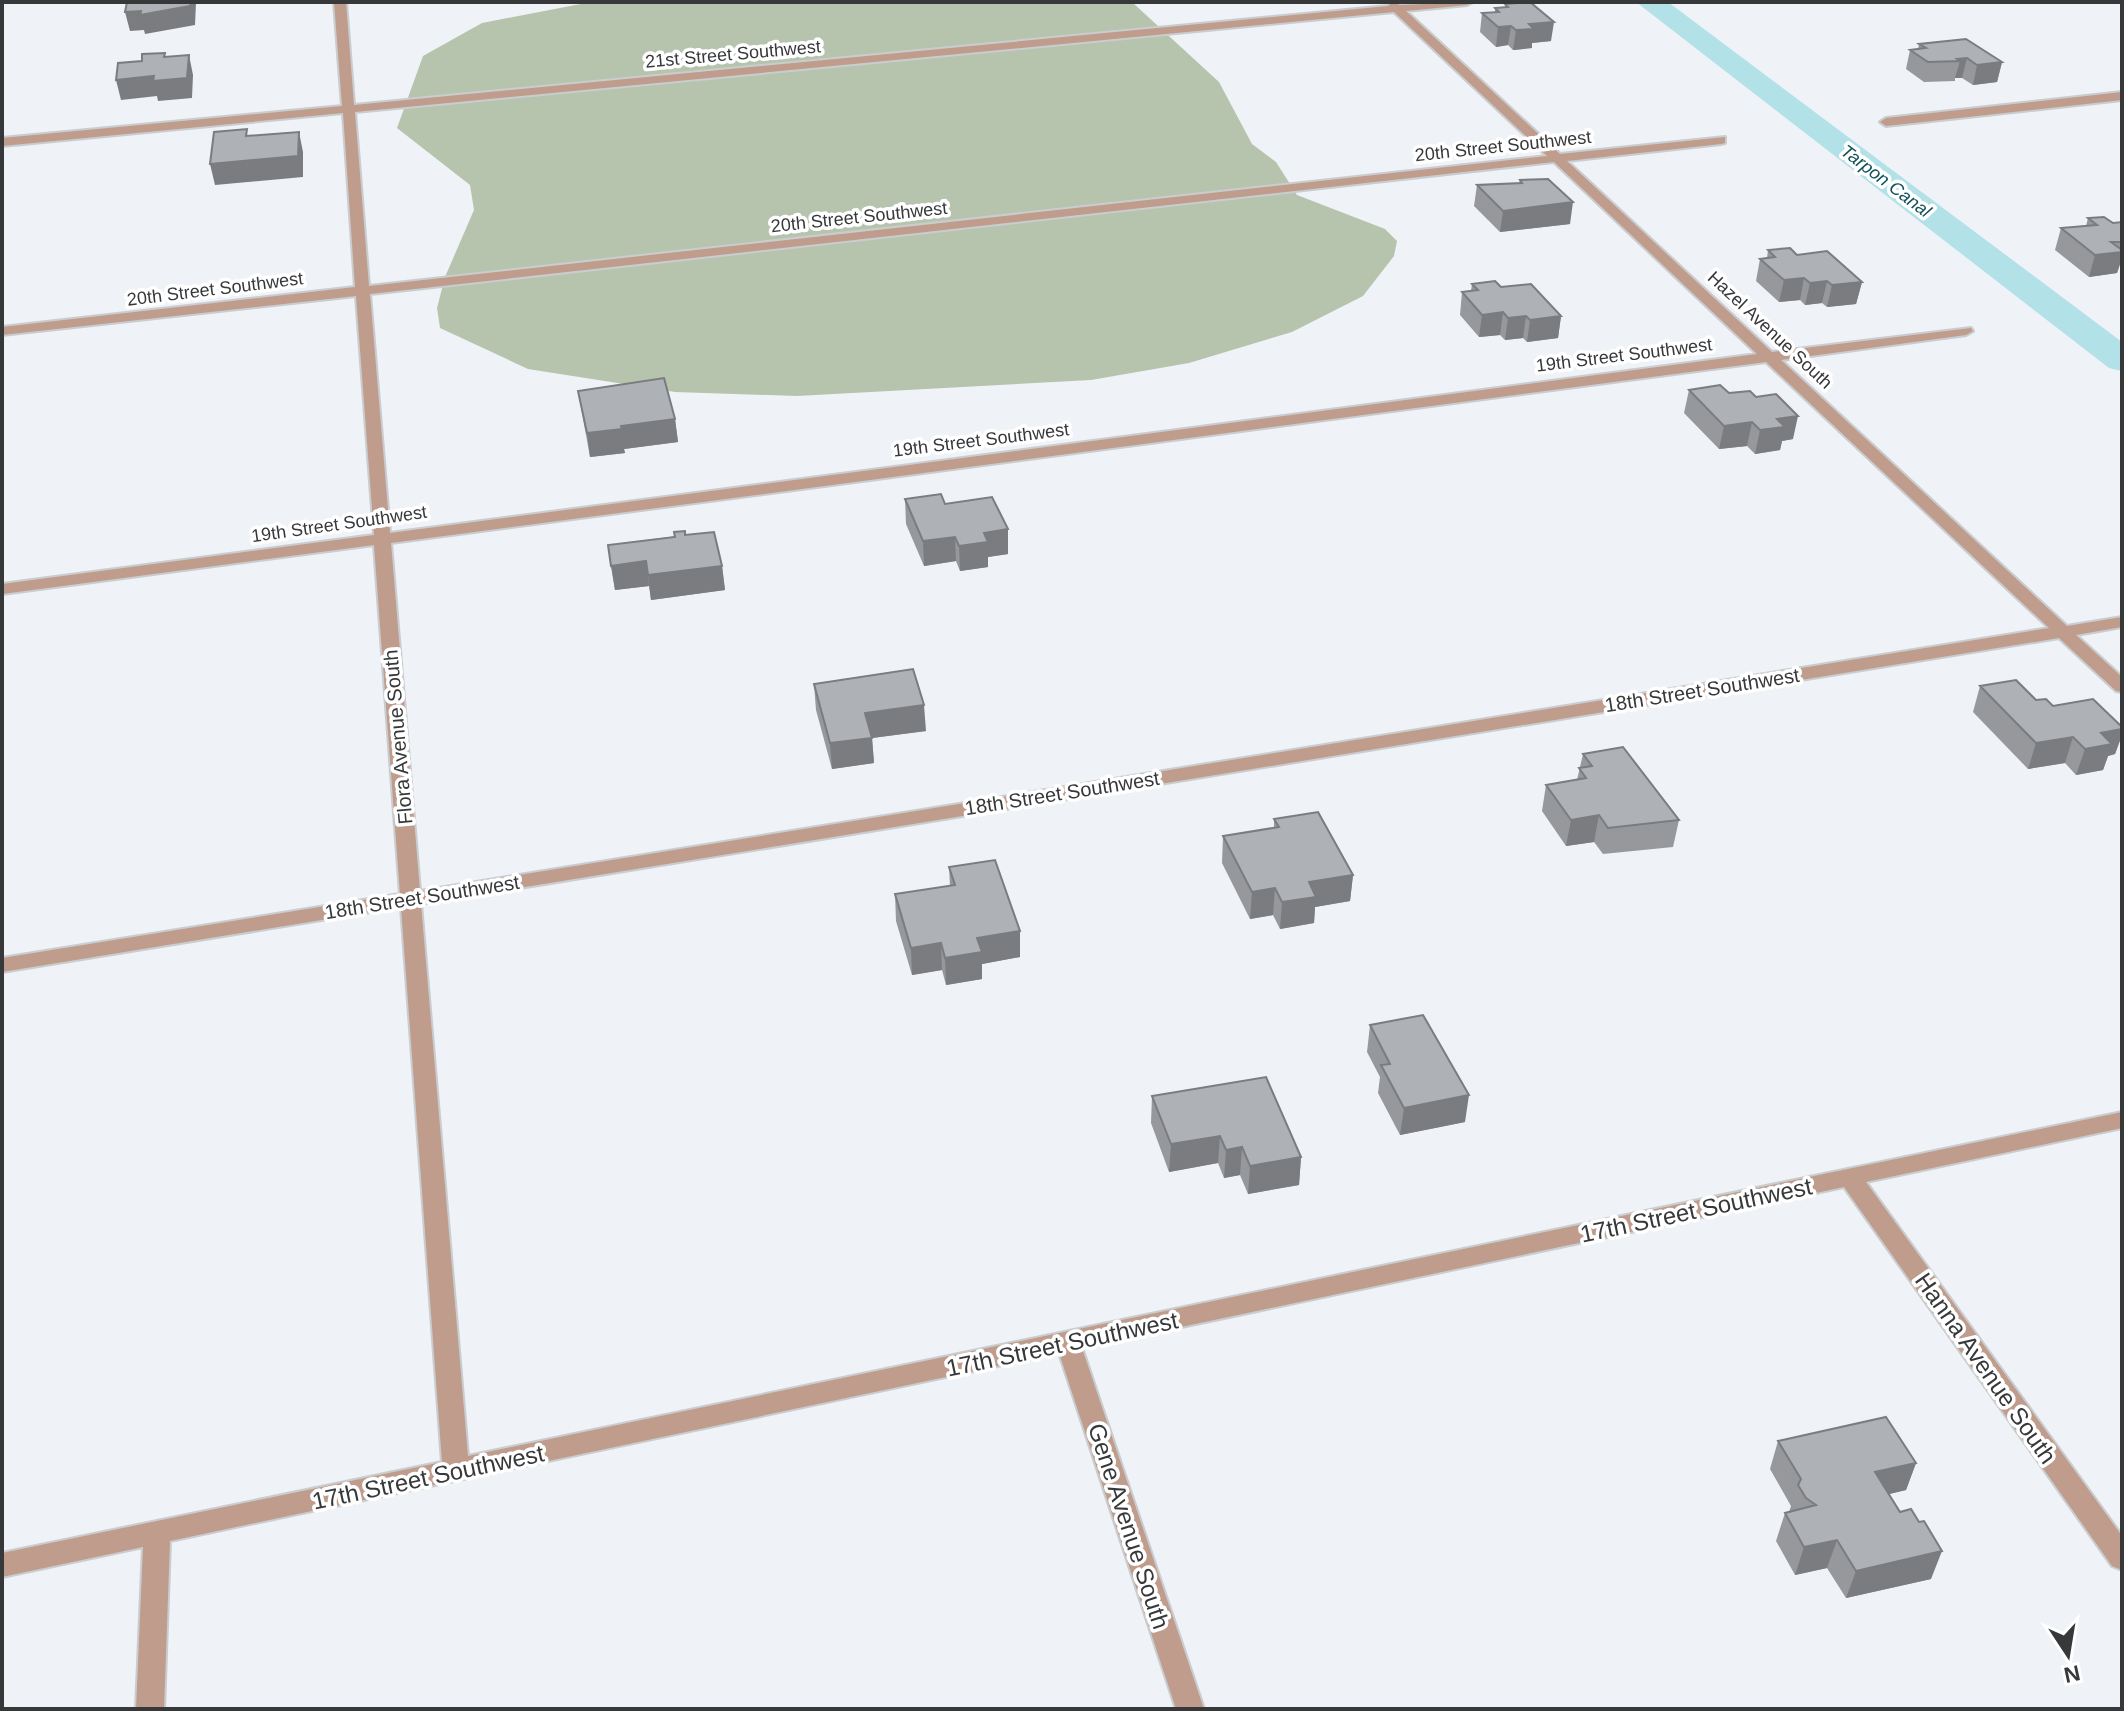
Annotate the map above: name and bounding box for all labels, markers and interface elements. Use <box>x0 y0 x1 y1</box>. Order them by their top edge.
street label: 21st Street Southwest <box>644 36 822 72</box>
street label: 20th Street Southwest <box>1414 127 1592 165</box>
water label: Tarpon Canal <box>1837 141 1936 222</box>
street label: 20th Street Southwest <box>770 198 948 236</box>
street label: Hazel Avenue South <box>1704 267 1836 393</box>
street label: 20th Street Southwest <box>126 268 304 310</box>
street label: 19th Street Southwest <box>1535 334 1713 376</box>
street label: 19th Street Southwest <box>892 419 1070 461</box>
street label: 19th Street Southwest <box>250 502 428 546</box>
street label: Flora Avenue South <box>379 649 417 825</box>
street label: 18th Street Southwest <box>1603 664 1801 716</box>
street label: 18th Street Southwest <box>963 767 1161 819</box>
street label: 18th Street Southwest <box>323 871 521 923</box>
street label: 17th Street Southwest <box>1578 1172 1815 1248</box>
street label: Hanna Avenue South <box>1910 1268 2062 1468</box>
street label: 17th Street Southwest <box>944 1306 1181 1382</box>
street label: Gene Avenue South <box>1083 1420 1175 1632</box>
street label: 17th Street Southwest <box>310 1439 547 1515</box>
north arrow <box>2028 1615 2108 1695</box>
text: N <box>2062 1660 2082 1688</box>

